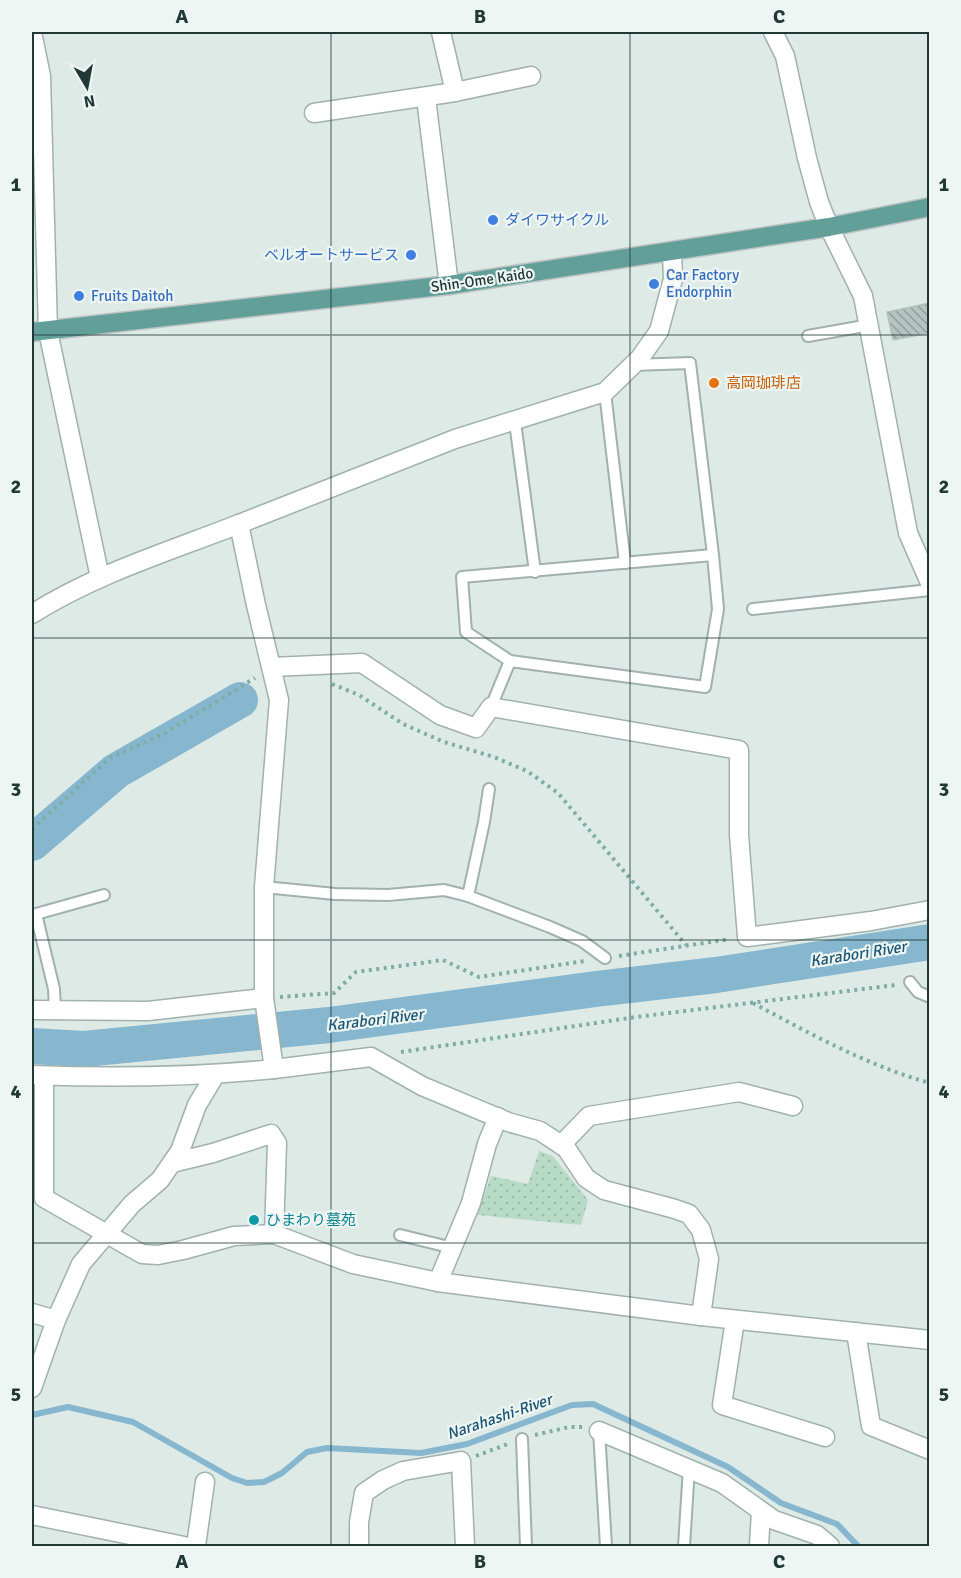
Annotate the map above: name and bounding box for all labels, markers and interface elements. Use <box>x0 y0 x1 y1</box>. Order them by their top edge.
text: A <box>176 4 189 29</box>
text: B <box>474 4 486 29</box>
text: C <box>773 4 785 29</box>
north arrow <box>57 57 117 117</box>
text: N <box>82 90 97 112</box>
text: 1 <box>11 172 22 197</box>
text: 1 <box>939 172 950 197</box>
place label: ダイワサイクル <box>505 211 609 229</box>
marker: ダイワサイクル <box>486 213 500 227</box>
place label: ベルオートサービス <box>264 246 399 264</box>
marker: ベルオートサービス <box>404 248 418 262</box>
street label: Shin-Ome Kaido <box>430 264 534 296</box>
place label: Car Factory Endorphin <box>666 266 739 301</box>
marker: Car Factory Endorphin <box>647 277 661 291</box>
place label: Fruits Daitoh <box>91 287 174 305</box>
marker: Fruits Daitoh <box>72 289 86 303</box>
place label: 高岡珈琲店 <box>726 374 801 392</box>
marker: 高岡珈琲店 <box>707 376 721 390</box>
text: 2 <box>11 474 21 499</box>
text: 2 <box>939 474 949 499</box>
text: 3 <box>11 777 21 802</box>
text: 3 <box>939 777 949 802</box>
water label: Karabori River <box>809 936 910 971</box>
water label: Karabori River <box>326 1004 427 1036</box>
text: 4 <box>11 1079 22 1104</box>
text: 4 <box>939 1079 950 1104</box>
place label: ひまわり墓苑 <box>266 1211 356 1229</box>
marker: ひまわり墓苑 <box>247 1213 261 1227</box>
text: 5 <box>11 1382 21 1407</box>
text: 5 <box>939 1382 949 1407</box>
water label: Narahashi-River <box>444 1389 557 1444</box>
text: A <box>176 1549 189 1574</box>
text: B <box>474 1549 486 1574</box>
text: C <box>773 1549 785 1574</box>

